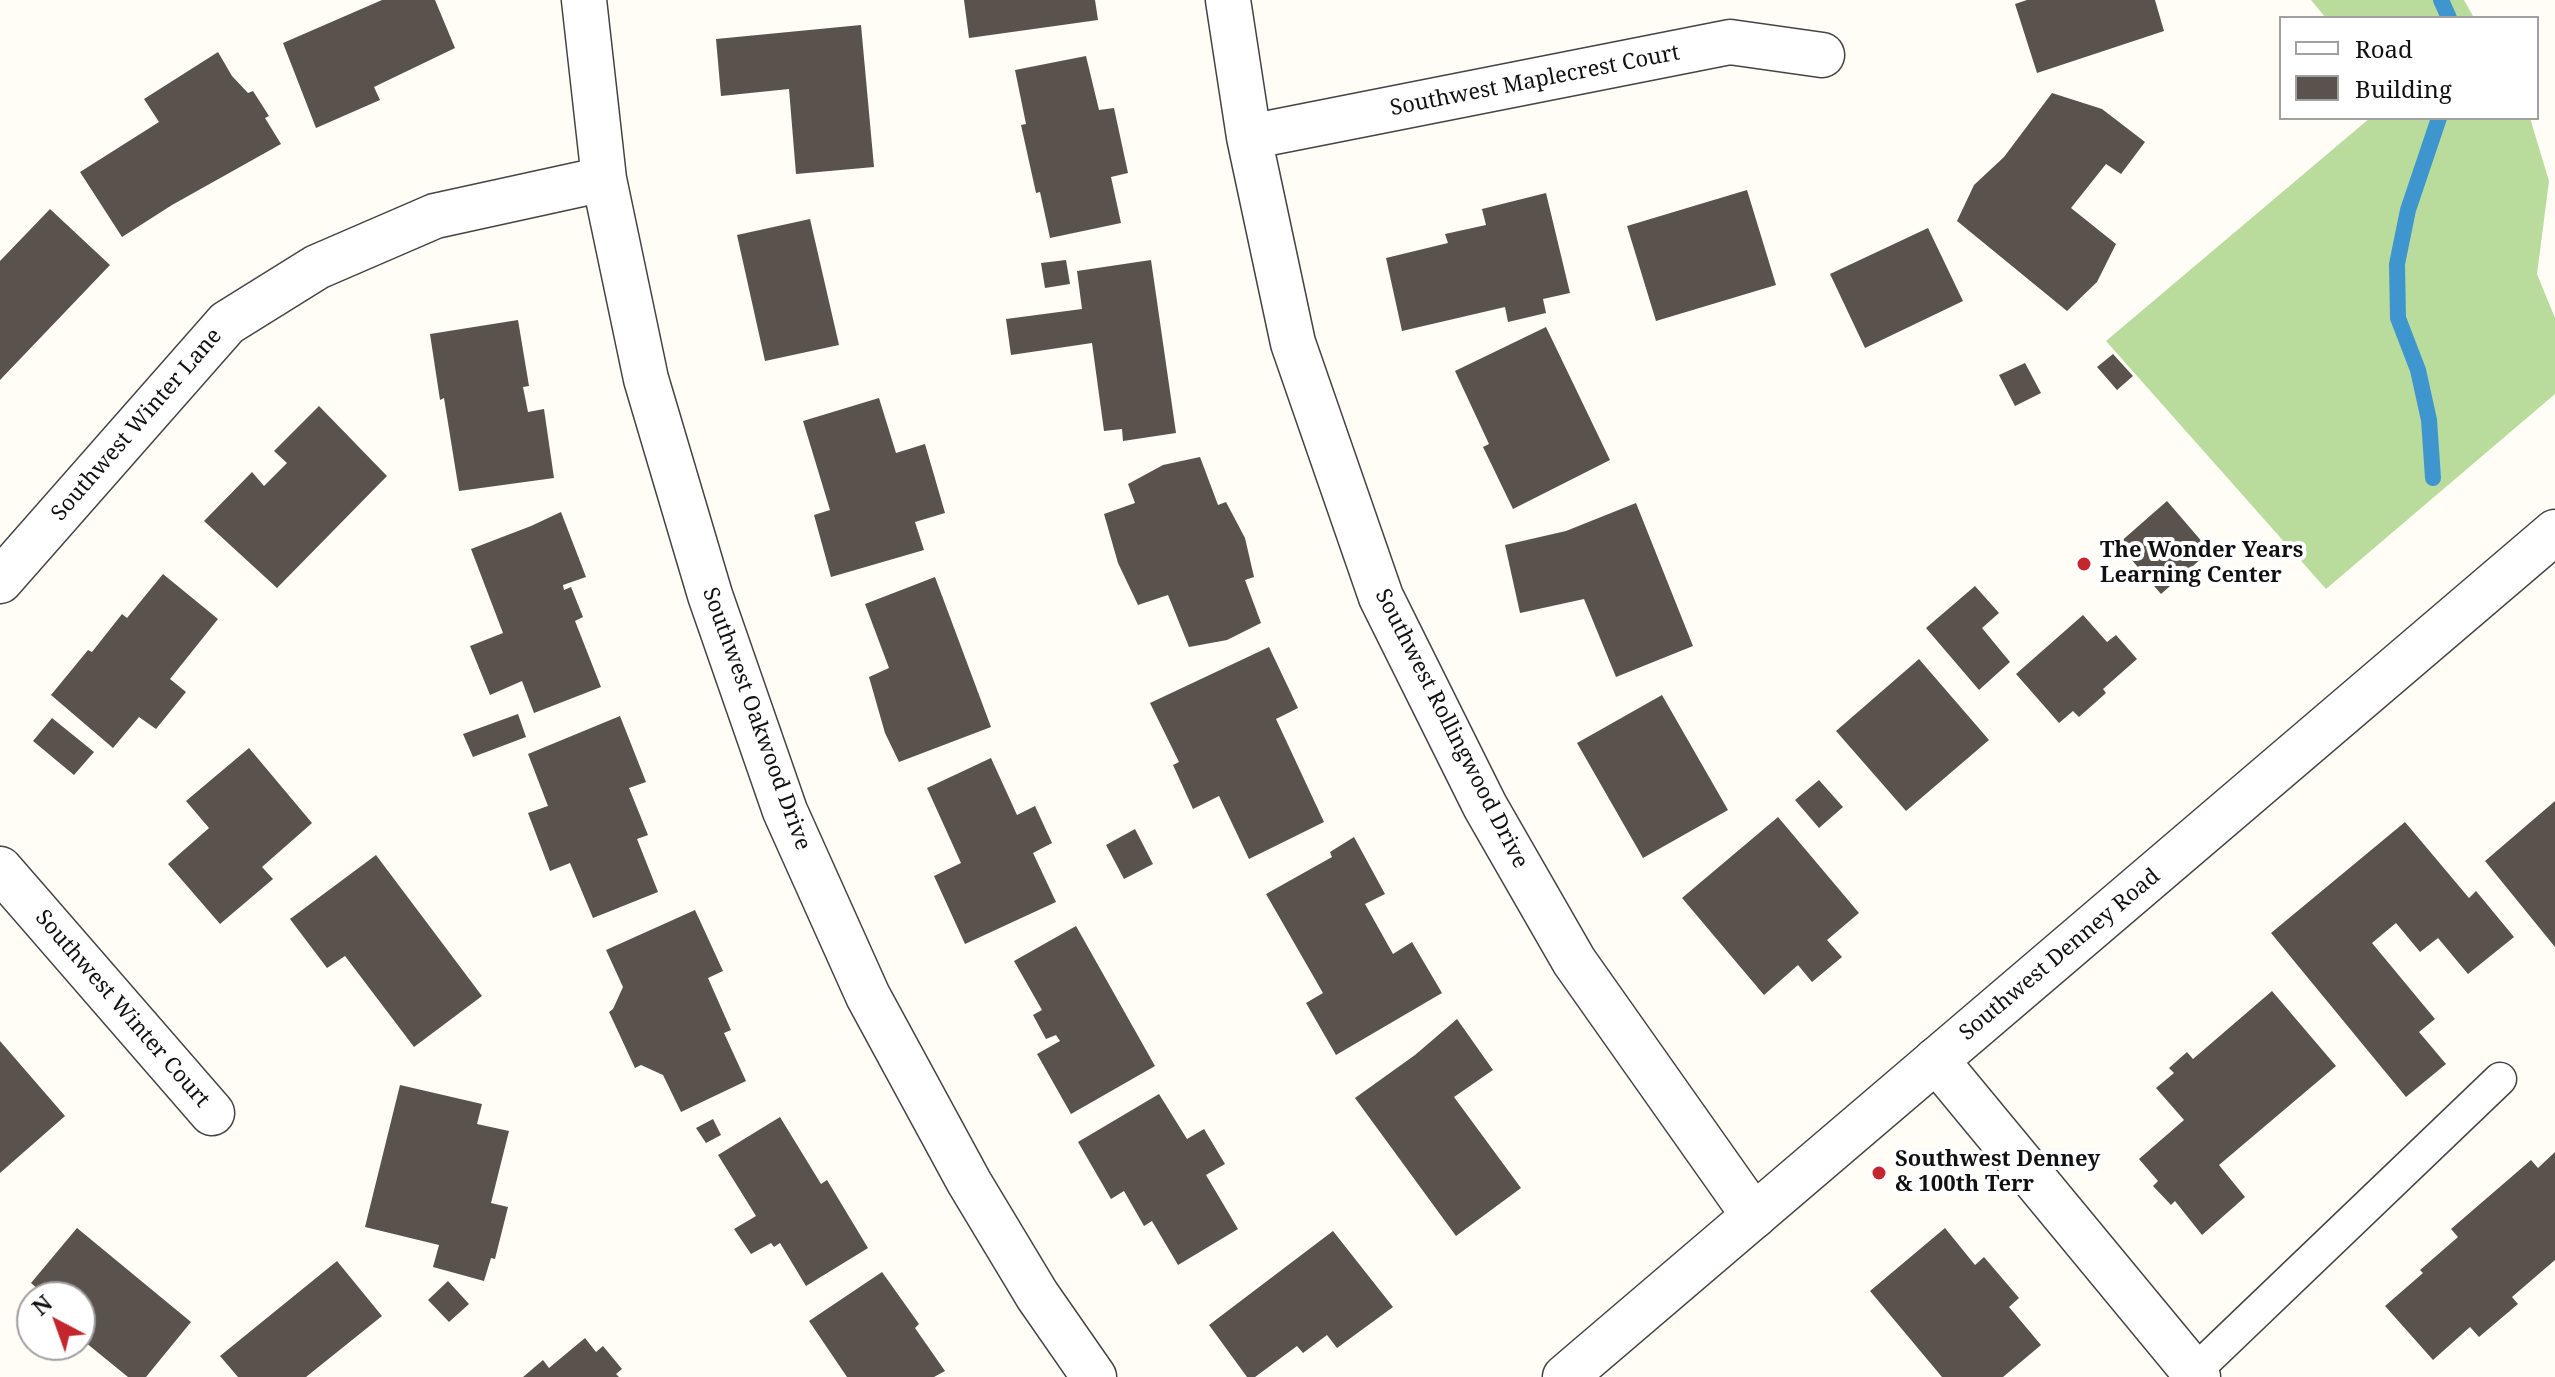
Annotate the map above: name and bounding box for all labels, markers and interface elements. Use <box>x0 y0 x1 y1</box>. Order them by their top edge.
legend <box>2279 16 2539 120</box>
text: Road <box>2355 32 2413 65</box>
street label: Southwest Maplecrest Court <box>1388 40 1682 122</box>
text: Building <box>2355 72 2452 105</box>
street label: Southwest Winter Lane <box>46 323 228 527</box>
place label: The Wonder Years Learning Center <box>2100 538 2303 590</box>
marker: The Wonder Years Learning Center <box>2075 555 2093 573</box>
street label: Southwest Oakwood Drive <box>696 584 816 854</box>
street label: Southwest Rollingwood Drive <box>1369 585 1533 873</box>
street label: Southwest Denney Road <box>1954 863 2166 1047</box>
street label: Southwest Winter Court <box>29 905 215 1113</box>
place label: Southwest Denney & 100th Terr <box>1895 1147 2100 1198</box>
marker: Southwest Denney & 100th Terr <box>1870 1164 1888 1182</box>
north arrow <box>16 1281 96 1361</box>
text: N <box>25 1287 58 1321</box>

